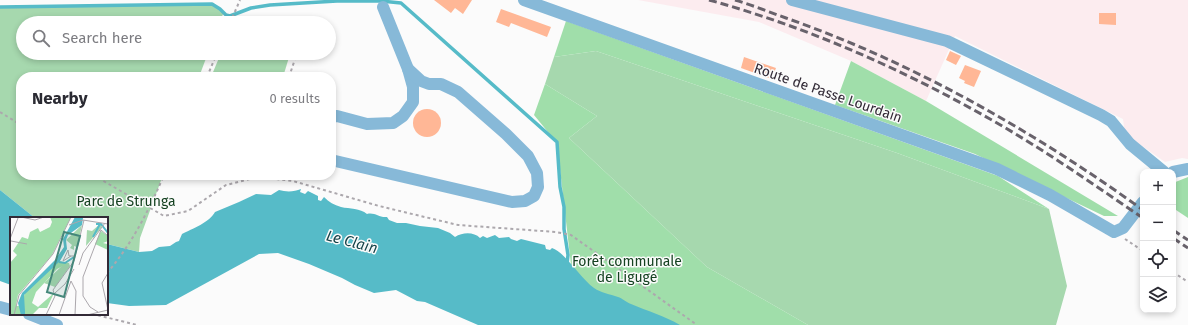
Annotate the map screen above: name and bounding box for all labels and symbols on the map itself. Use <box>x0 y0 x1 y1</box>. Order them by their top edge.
street label: Route de Passe Lourdain <box>752 60 904 126</box>
park label: Parc de Strunga <box>76 193 176 210</box>
inset map <box>10 217 108 315</box>
water label: Le Clain <box>324 227 380 257</box>
park label: Forêt communale de Ligugé <box>572 253 682 286</box>

